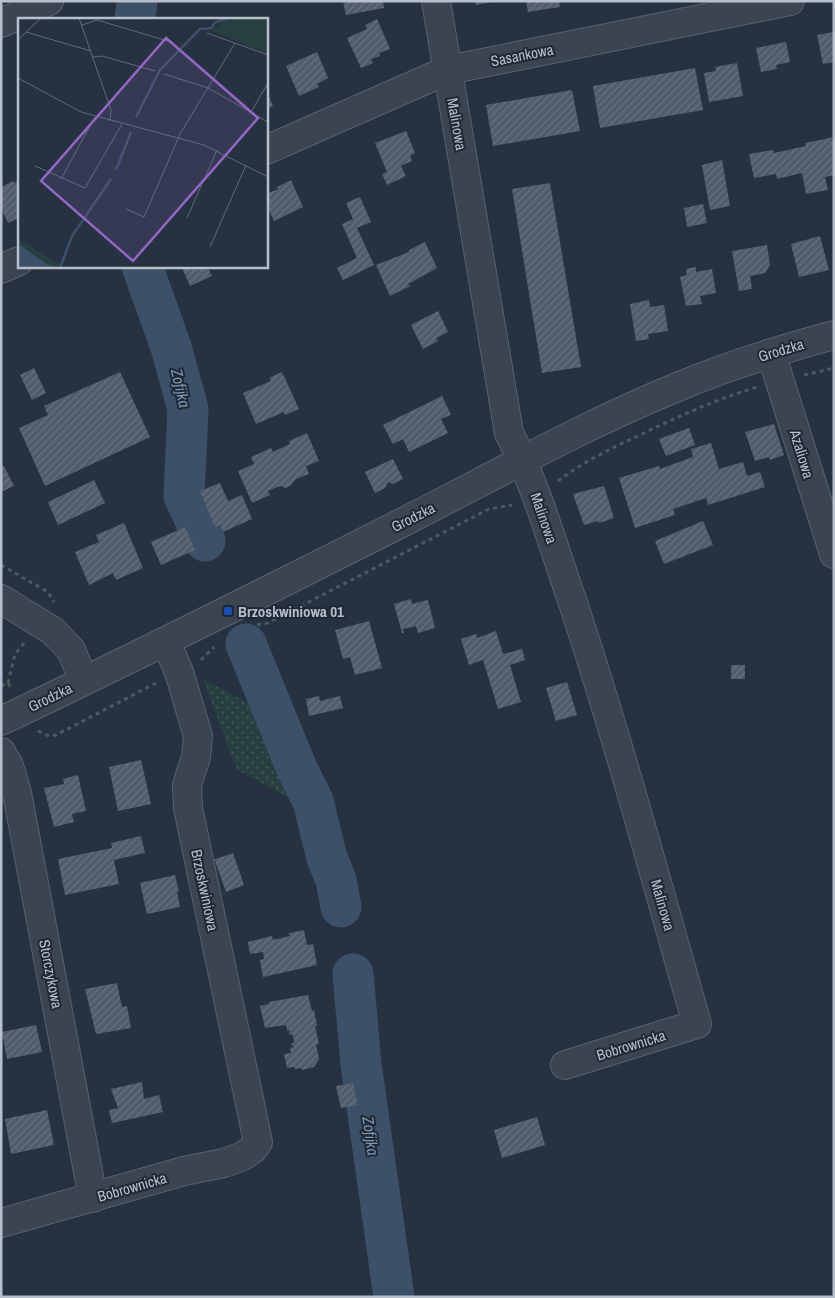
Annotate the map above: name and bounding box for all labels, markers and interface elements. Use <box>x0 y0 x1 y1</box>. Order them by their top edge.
inset map <box>18 18 268 268</box>
street label: Sasankowa <box>489 39 555 71</box>
street label: Malinowa <box>442 96 472 152</box>
street label: Grodzka <box>756 333 806 367</box>
water label: Zofijka <box>166 365 196 410</box>
street label: Azaliowa <box>784 426 819 481</box>
street label: Malinowa <box>526 490 563 546</box>
street label: Grodzka <box>388 497 439 537</box>
place label: Brzoskwiniowa 01 <box>238 601 344 622</box>
marker: Brzoskwiniowa 01 <box>222 605 234 617</box>
street label: Grodzka <box>25 677 76 717</box>
street label: Brzoskwiniowa <box>186 847 224 933</box>
street label: Malinowa <box>646 877 680 933</box>
street label: Storczykowa <box>34 938 68 1010</box>
street label: Bobrownicka <box>594 1025 668 1065</box>
water label: Zofijka <box>357 1114 385 1157</box>
street label: Bobrownicka <box>95 1167 169 1207</box>

